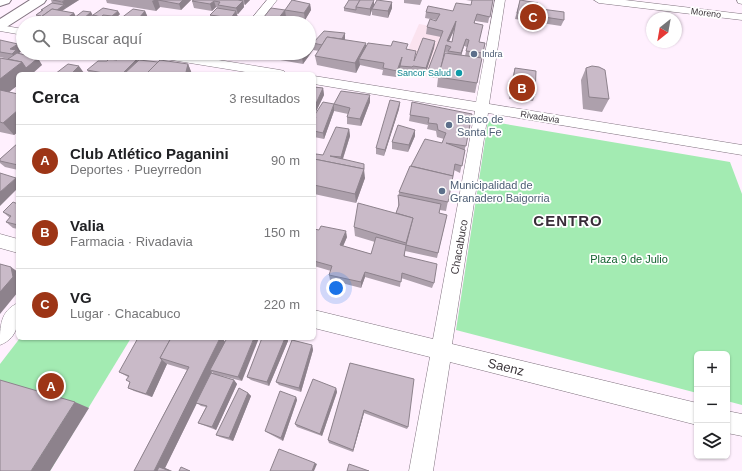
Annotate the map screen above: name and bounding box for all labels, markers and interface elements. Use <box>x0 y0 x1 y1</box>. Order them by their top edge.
pin: C <box>520 2 546 32</box>
street label: Moreno <box>690 6 722 20</box>
north arrow <box>646 12 682 48</box>
search box <box>16 16 316 60</box>
icon: search <box>30 27 52 49</box>
text: Buscar aquí <box>62 30 142 47</box>
marker: Indra <box>469 49 479 59</box>
place label: Indra <box>482 49 503 59</box>
place label: Sancor Salud <box>397 68 451 78</box>
marker: Sancor Salud <box>454 68 464 78</box>
pin: B <box>509 73 535 103</box>
text: Cerca <box>32 88 79 107</box>
text: 3 resultados <box>229 91 300 106</box>
street label: Rivadavia <box>520 109 560 125</box>
place label: Banco de Santa Fe <box>457 113 503 138</box>
marker: Banco de Santa Fe <box>444 120 454 130</box>
text: Club Atlético Paganini <box>70 145 229 162</box>
text: A <box>40 153 50 168</box>
text: 90 m <box>271 153 300 168</box>
text: Deportes · Pueyrredon <box>70 162 202 177</box>
place label: Municipalidad de Granadero Baigorria <box>450 179 551 204</box>
marker: Municipalidad de Granadero Baigorria <box>437 186 447 196</box>
district label: CENTRO <box>533 212 603 229</box>
text: Valia <box>70 217 104 234</box>
street label: Chacabuco <box>448 219 470 275</box>
text: B <box>40 225 50 240</box>
text: 150 m <box>264 225 300 240</box>
text: Farmacia · Rivadavia <box>70 234 193 249</box>
park label: Plaza 9 de Julio <box>590 253 668 265</box>
your location <box>326 278 346 298</box>
text: VG <box>70 289 92 306</box>
text: C <box>40 297 50 312</box>
text: 220 m <box>264 297 300 312</box>
text: Lugar · Chacabuco <box>70 306 181 321</box>
map controls <box>694 351 730 459</box>
button: + <box>694 351 730 387</box>
street label: Saenz <box>486 355 526 379</box>
pin: A <box>38 371 64 401</box>
button: − <box>694 387 730 423</box>
button: layers <box>694 423 730 459</box>

